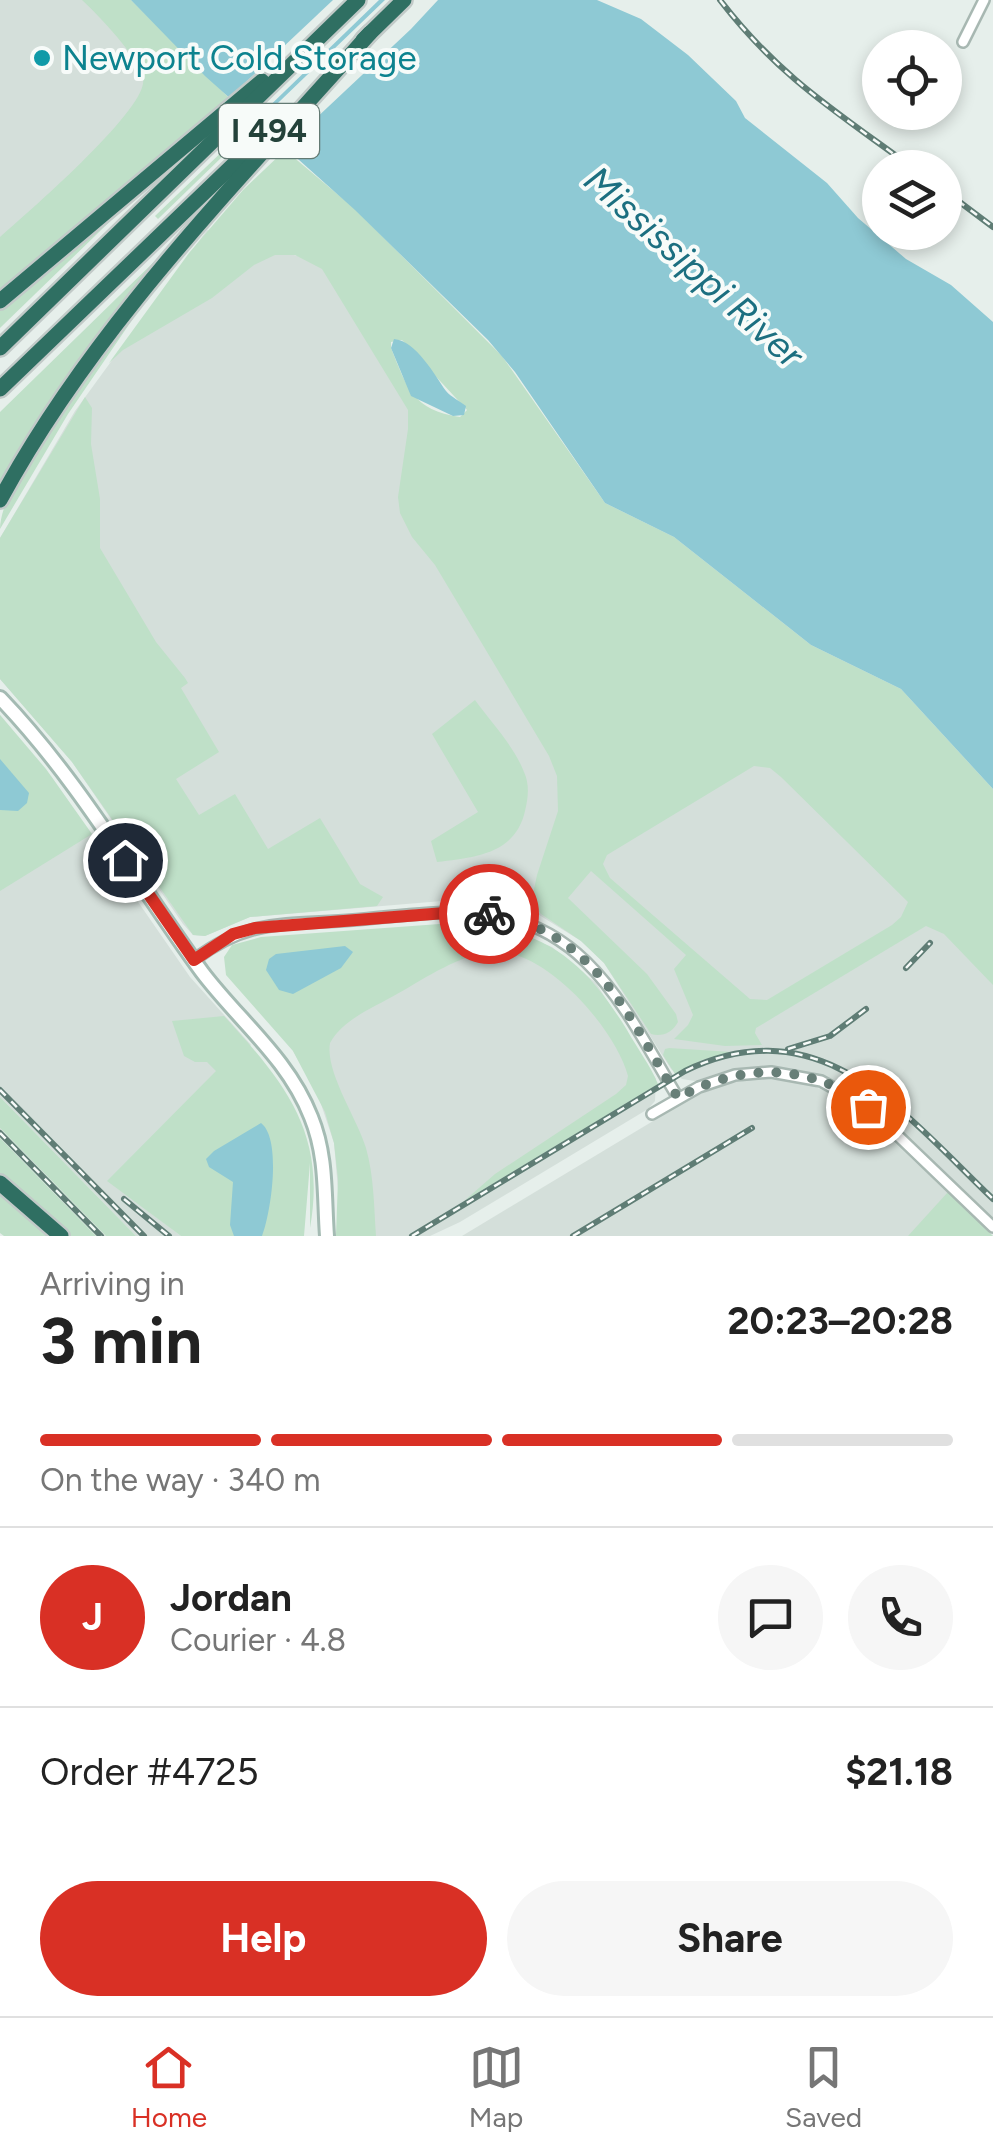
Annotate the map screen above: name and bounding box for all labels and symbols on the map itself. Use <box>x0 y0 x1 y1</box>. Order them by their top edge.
place label: Newport Cold Storage <box>62 37 417 79</box>
marker: Newport Cold Storage <box>31 47 53 69</box>
road number: I 494 <box>219 104 319 158</box>
water label: Mississippi River <box>575 157 814 378</box>
pin <box>83 818 168 903</box>
courier <box>439 864 539 964</box>
pin <box>826 1065 911 1150</box>

